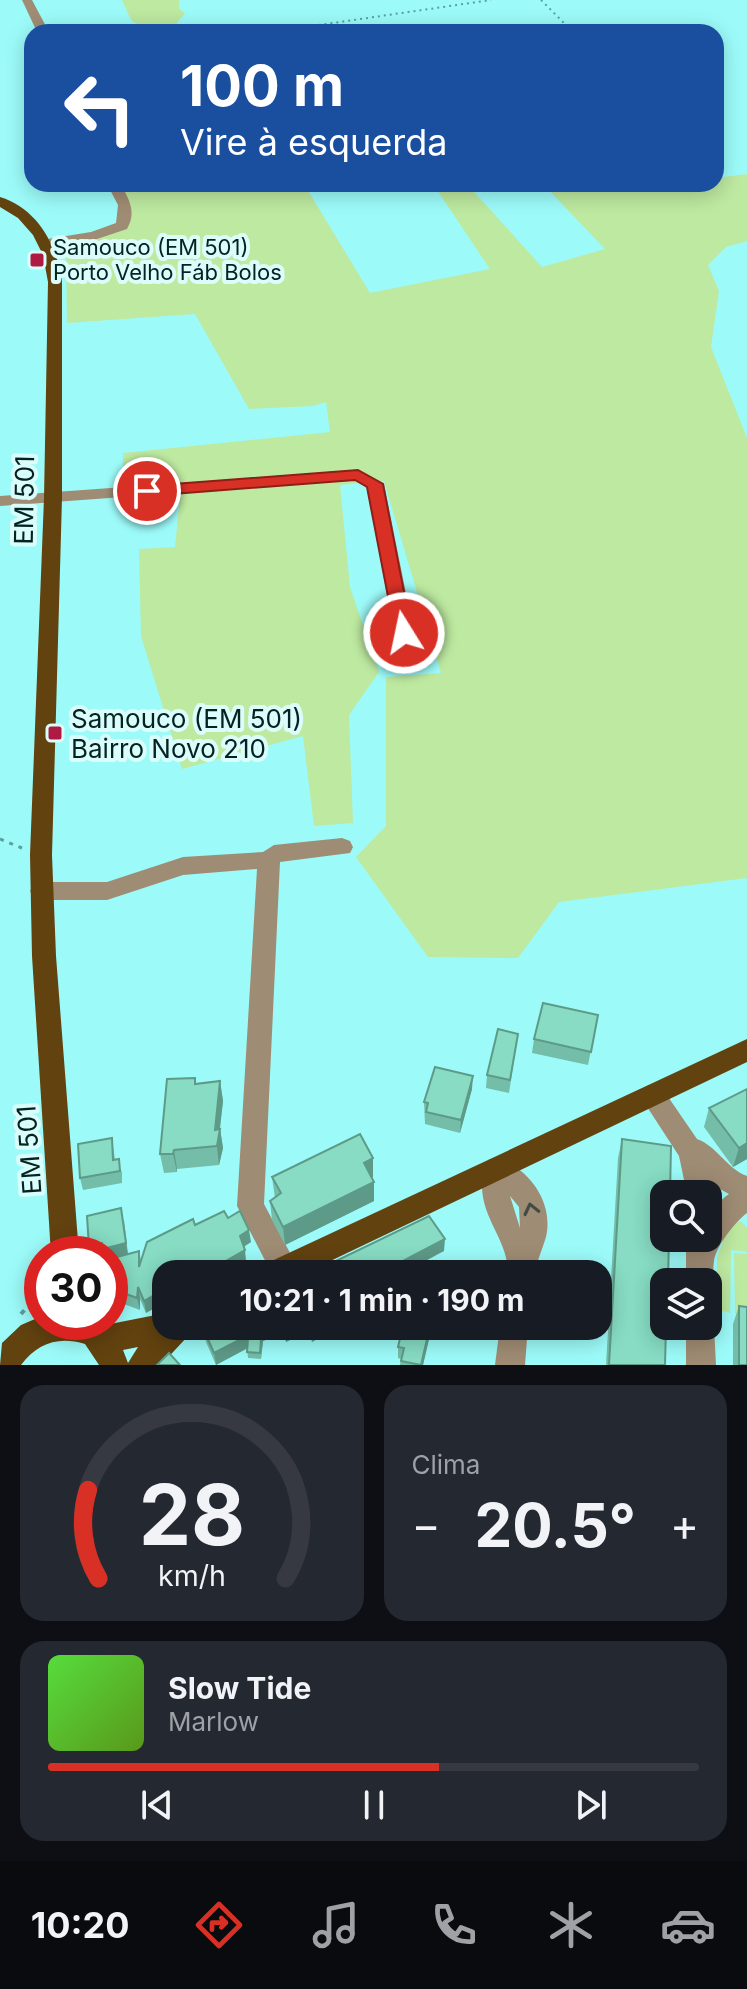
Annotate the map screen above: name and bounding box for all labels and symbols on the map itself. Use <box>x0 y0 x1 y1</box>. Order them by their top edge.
place label: Samouco (EM 501) Porto Velho Fáb Bolos <box>53 234 282 285</box>
marker: Samouco (EM 501) Porto Velho Fáb Bolos <box>28 251 46 269</box>
street label: EM 501 <box>8 455 40 545</box>
pin <box>113 457 181 525</box>
position arrow <box>362 591 446 675</box>
place label: Samouco (EM 501) Bairro Novo 210 <box>71 703 302 764</box>
marker: Samouco (EM 501) Bairro Novo 210 <box>46 724 64 742</box>
street label: EM 501 <box>10 1104 48 1196</box>
one-way arrow <box>523 1202 540 1216</box>
speed limit sign: 30 <box>24 1236 128 1340</box>

